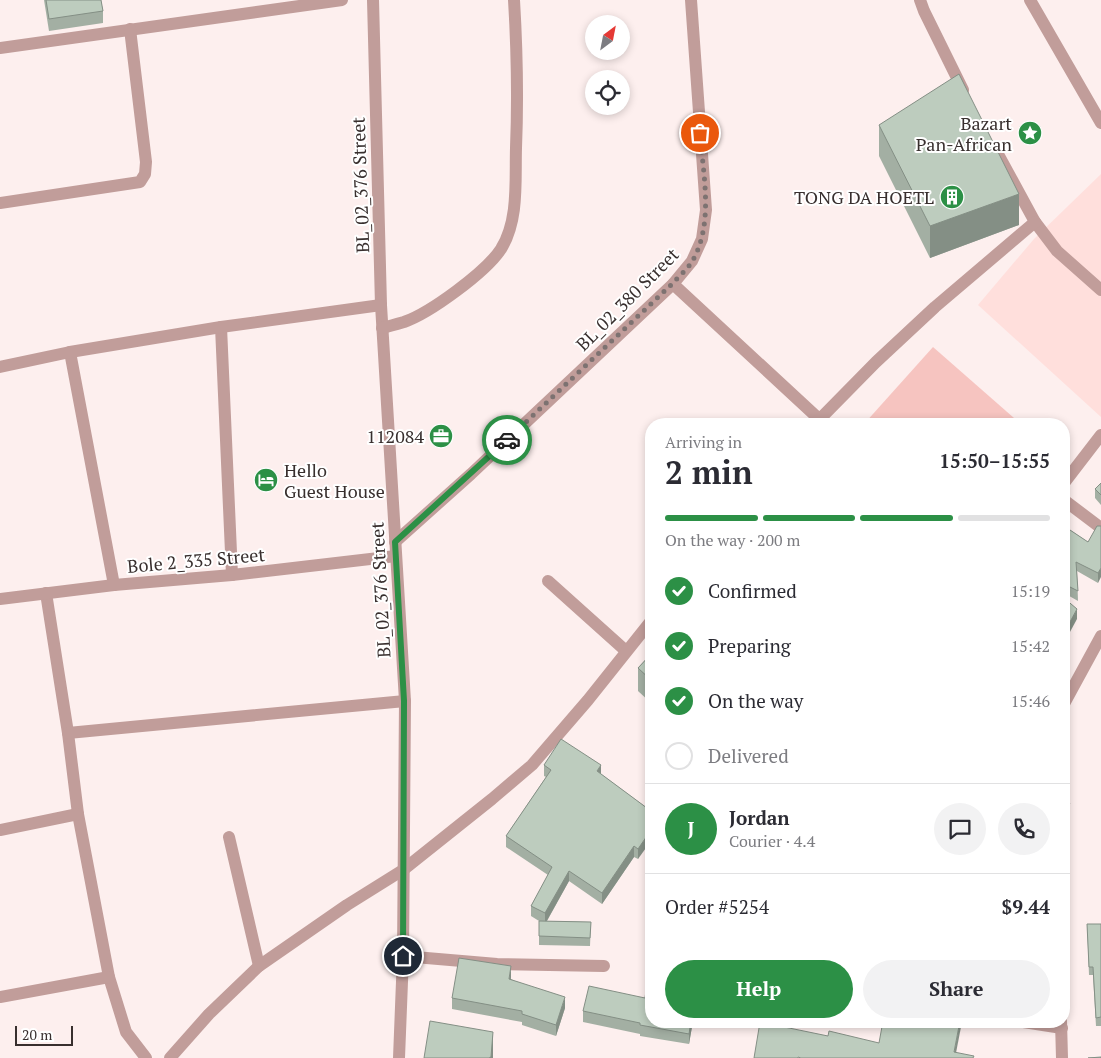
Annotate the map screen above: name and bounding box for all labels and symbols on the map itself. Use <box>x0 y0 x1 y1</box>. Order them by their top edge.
north arrow <box>585 15 630 60</box>
place label: Bazart Pan-African <box>916 111 1012 156</box>
pin <box>679 112 721 154</box>
street label: BL_02_376 Street <box>346 116 374 253</box>
place icon: Bazart Pan-African <box>1017 120 1043 146</box>
building icon: TONG DA HOETL <box>939 184 965 210</box>
place label: TONG DA HOETL <box>794 185 934 209</box>
street label: BL_02_380 Street <box>570 242 684 356</box>
courier <box>482 415 532 465</box>
office icon: 112084 <box>428 423 454 449</box>
place label: 112084 <box>366 424 424 448</box>
place label: Hello Guest House <box>284 458 385 503</box>
hotel icon: Hello Guest House <box>253 467 279 493</box>
street label: BL_02_376 Street <box>364 521 396 659</box>
street label: Bole 2_335 Street <box>126 542 266 578</box>
pin <box>382 935 424 977</box>
scale bar <box>15 1023 72 1046</box>

